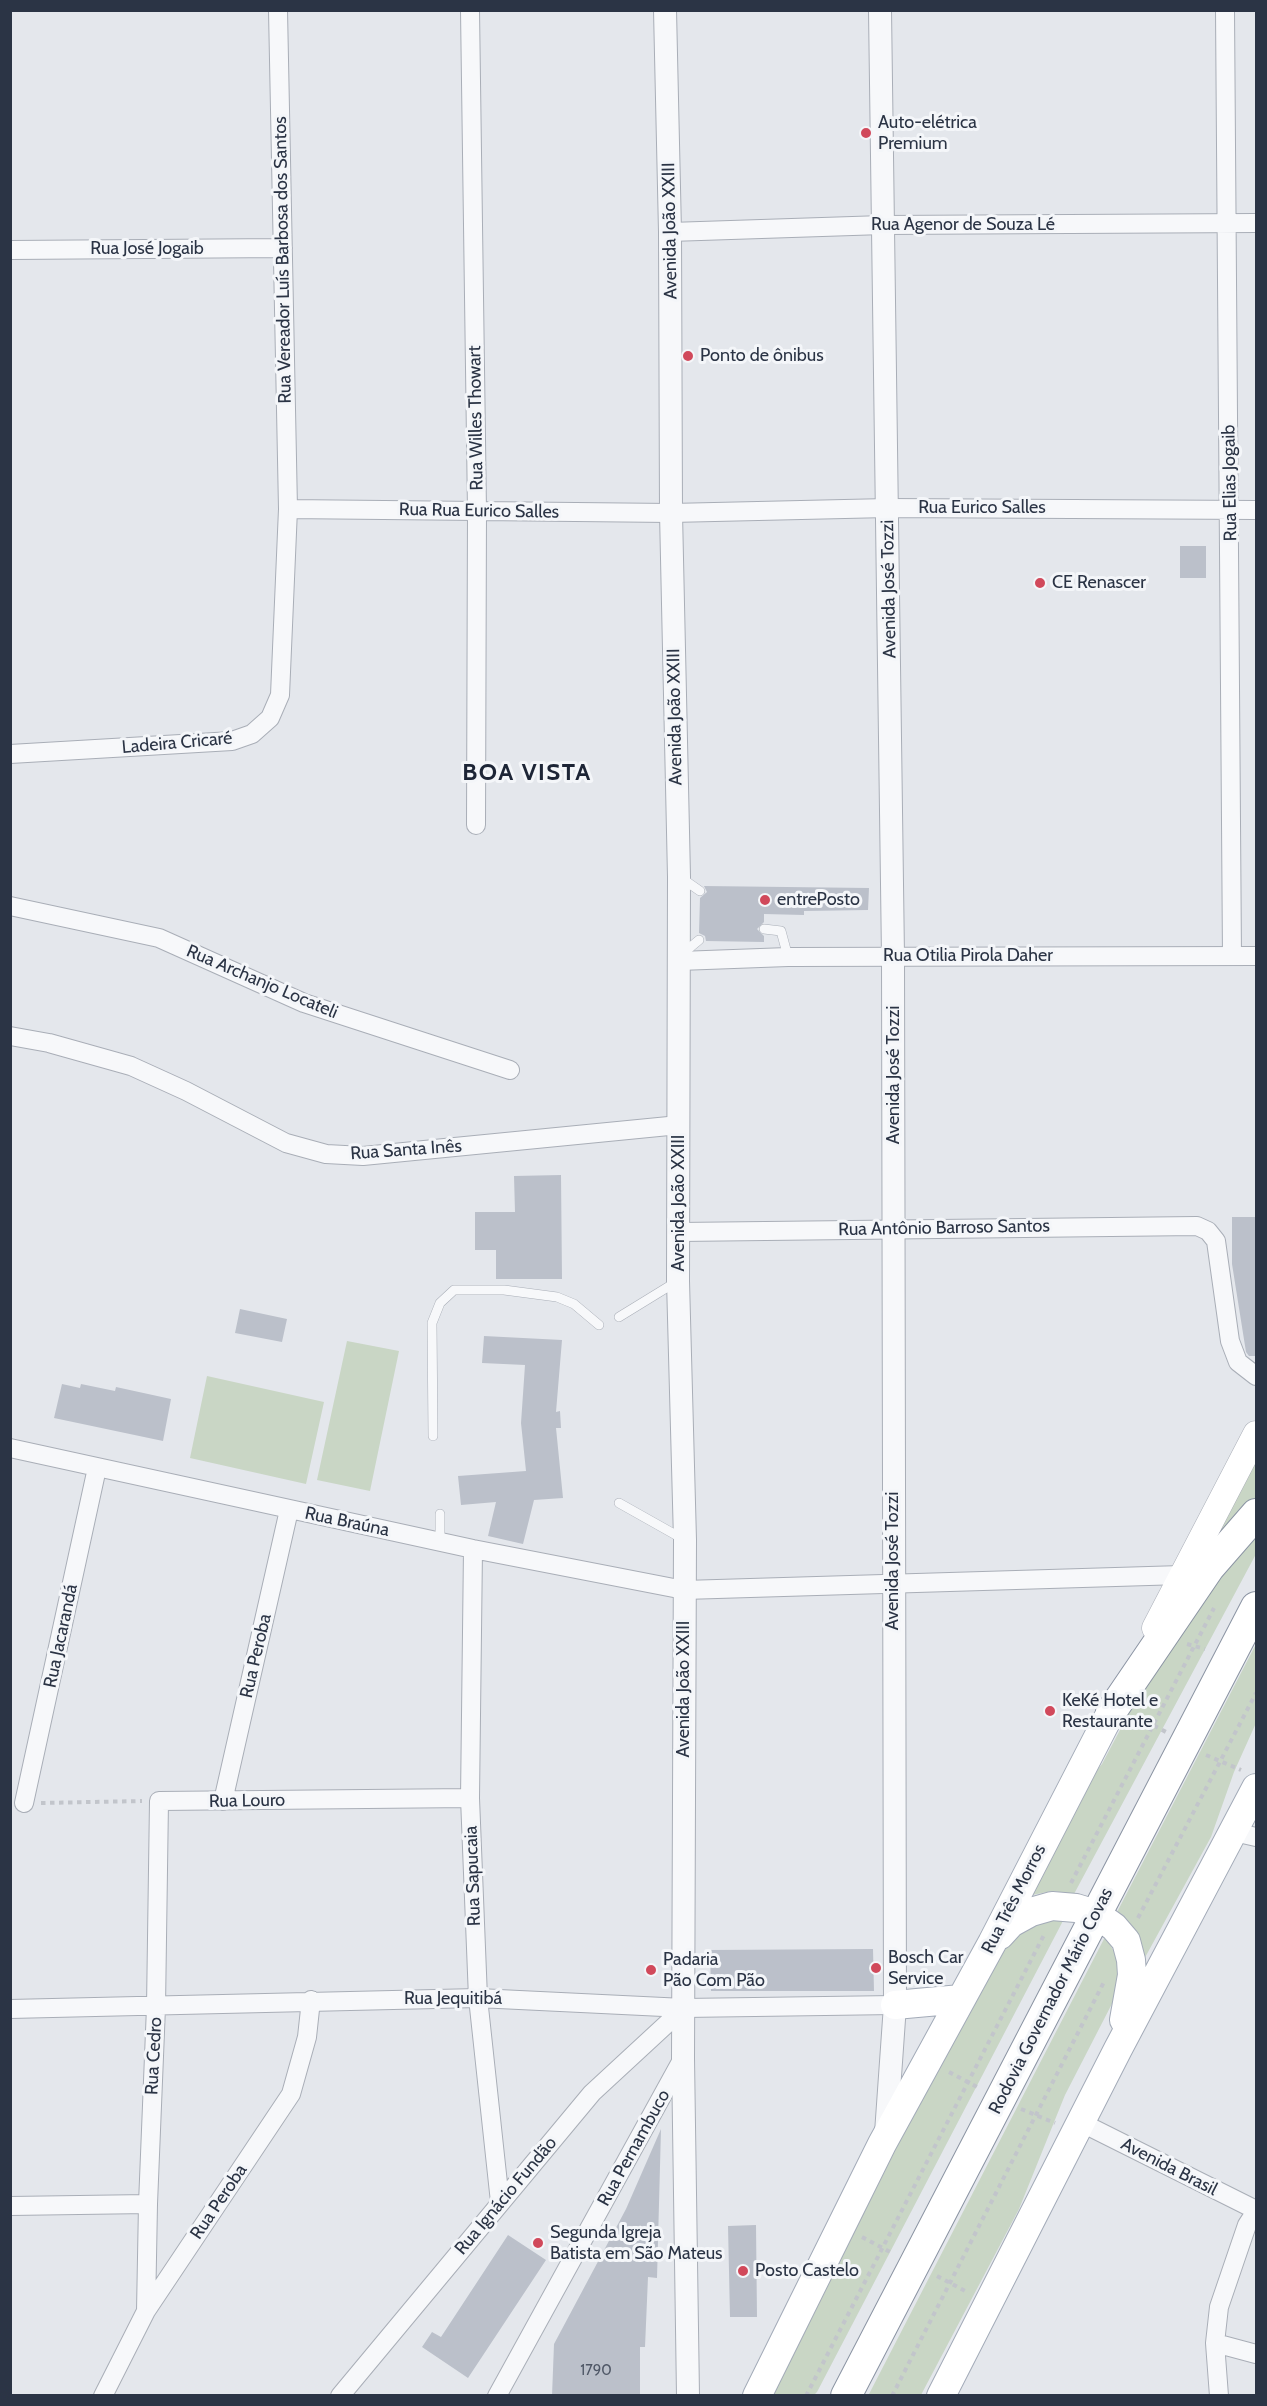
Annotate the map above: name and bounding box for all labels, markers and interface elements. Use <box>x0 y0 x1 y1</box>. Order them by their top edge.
place label: Auto-elétrica Premium <box>878 112 977 154</box>
street label: Rua Vereador Luís Barbosa dos Santos <box>270 116 296 404</box>
marker: Auto-elétrica Premium <box>859 126 873 140</box>
street label: Avenida João XXIII <box>658 162 682 300</box>
street label: Rua Agenor de Souza Lé <box>871 214 1055 236</box>
street label: Rua José Jogaib <box>90 238 204 260</box>
street label: Rua Willes Thowart <box>464 345 488 491</box>
place label: Ponto de ônibus <box>700 345 824 367</box>
marker: Ponto de ônibus <box>681 349 695 363</box>
street label: Rua Elias Jogaib <box>1218 425 1242 541</box>
street label: Rua Eurico Salles <box>918 497 1046 519</box>
street label: Rua Rua Eurico Salles <box>399 499 559 523</box>
street label: Avenida José Tozzi <box>877 520 901 658</box>
place label: CE Renascer <box>1052 572 1146 594</box>
marker: CE Renascer <box>1033 576 1047 590</box>
street label: Avenida João XXIII <box>663 648 687 786</box>
street label: Ladeira Cricaré <box>121 727 233 759</box>
district label: BOA VISTA <box>462 759 592 787</box>
place label: entrePosto <box>777 889 860 911</box>
marker: entrePosto <box>758 893 772 907</box>
street label: Rua Archanjo Locateli <box>183 940 341 1024</box>
street label: Rua Otilia Pirola Daher <box>883 945 1053 967</box>
street label: Avenida José Tozzi <box>883 1006 905 1144</box>
street label: Rua Santa Inês <box>350 1135 462 1165</box>
street label: Avenida João XXIII <box>668 1135 690 1271</box>
street label: Rua Antônio Barroso Santos <box>838 1215 1050 1241</box>
street label: Avenida José Tozzi <box>882 1492 904 1630</box>
street label: Rua Braúna <box>303 1503 391 1541</box>
street label: Rua Jacarandá <box>39 1582 83 1690</box>
street label: Rua Peroba <box>236 1612 276 1700</box>
street label: Avenida João XXIII <box>673 1621 695 1757</box>
place label: KeKé Hotel e Restaurante <box>1062 1690 1158 1732</box>
marker: KeKé Hotel e Restaurante <box>1043 1704 1057 1718</box>
street label: Rua Louro <box>209 1790 285 1812</box>
street label: Rua Sapucaia <box>460 1825 486 1927</box>
street label: Rua Três Morros <box>977 1841 1051 1957</box>
street label: Rodovia Governador Mário Covas <box>984 1884 1118 2118</box>
place label: Bosch Car Service <box>888 1947 963 1990</box>
place label: Padaria Pão Com Pão <box>663 1949 765 1992</box>
marker: Bosch Car Service <box>869 1961 883 1975</box>
marker: Padaria Pão Com Pão <box>644 1963 658 1977</box>
street label: Rua Jequitibá <box>404 1988 502 2010</box>
street label: Rua Cedro <box>141 2016 167 2096</box>
street label: Rua Pernambuco <box>593 2086 675 2210</box>
street label: Rua Ignácio Fundão <box>450 2133 562 2259</box>
street label: Avenida Brasil <box>1117 2133 1221 2201</box>
street label: Rua Peroba <box>186 2160 252 2244</box>
place label: Segunda Igreja Batista em São Mateus <box>550 2222 723 2264</box>
marker: Segunda Igreja Batista em São Mateus <box>531 2236 545 2250</box>
place label: Posto Castelo <box>755 2260 859 2282</box>
marker: Posto Castelo <box>736 2264 750 2278</box>
house number: 1790 <box>580 2362 612 2380</box>

